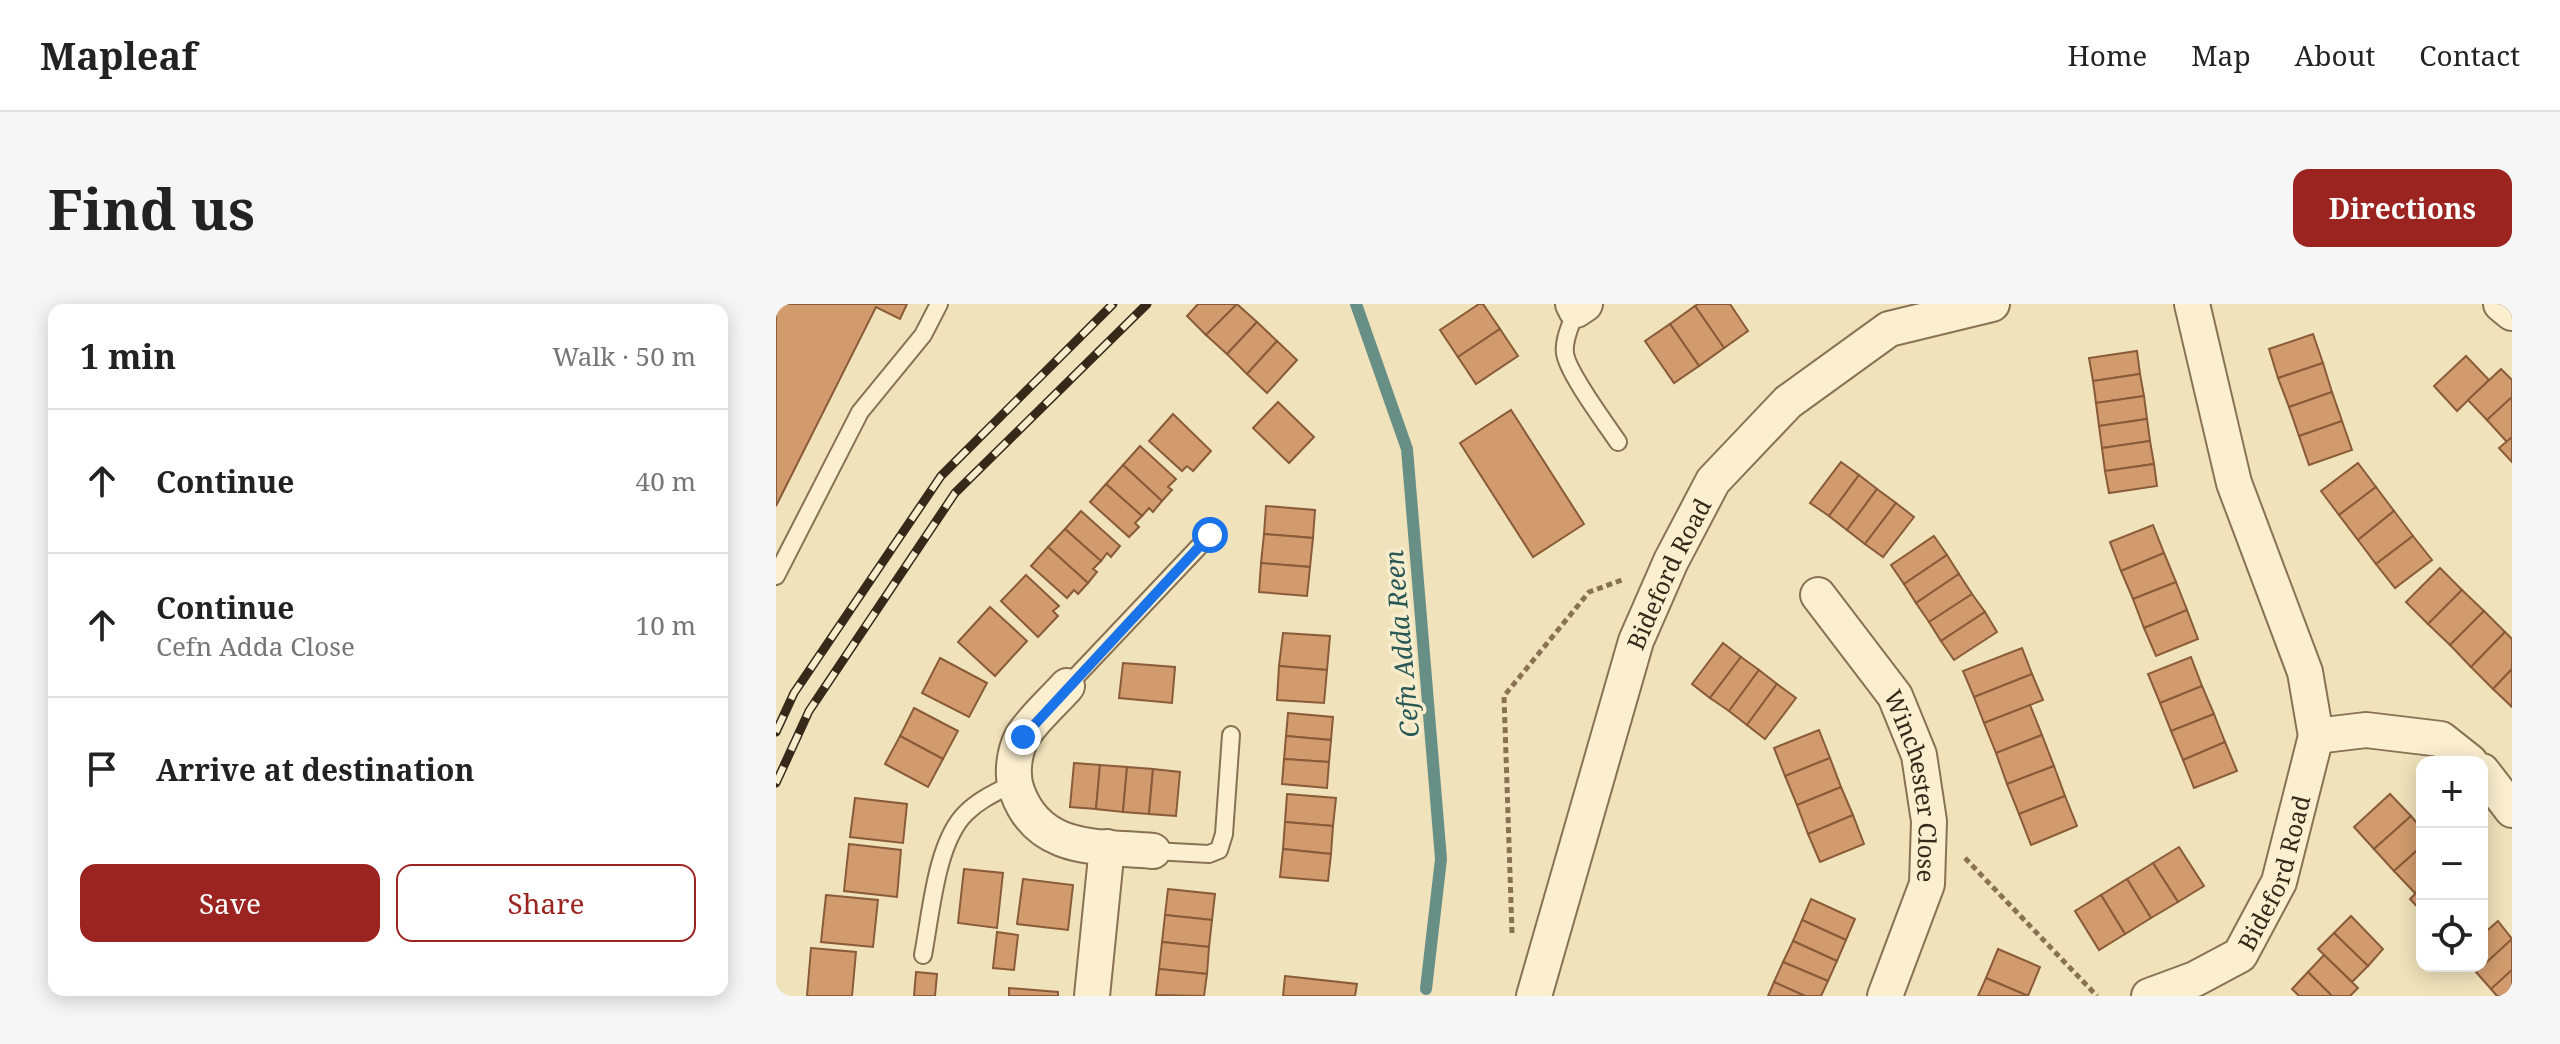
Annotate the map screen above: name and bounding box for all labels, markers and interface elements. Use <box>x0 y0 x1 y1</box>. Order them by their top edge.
text: Mapleaf <box>40 29 197 81</box>
text: Home <box>2068 36 2147 74</box>
text: Map <box>2191 36 2251 74</box>
text: About <box>2295 36 2375 74</box>
text: Contact <box>2419 36 2520 74</box>
button: Directions <box>2293 169 2512 247</box>
text: Find us <box>48 170 255 246</box>
text: 1 min <box>80 333 176 379</box>
text: Walk · 50 m <box>552 338 696 374</box>
icon: ahead <box>80 459 124 503</box>
text: Continue <box>156 461 294 502</box>
text: 40 m <box>636 463 696 499</box>
street label: Bideford Road <box>1618 492 1718 654</box>
route start <box>1192 517 1228 553</box>
water label: Cefn Adda Reen <box>1375 548 1427 739</box>
text: Continue <box>156 587 294 628</box>
icon: ahead <box>80 603 124 647</box>
text: 10 m <box>636 607 696 643</box>
text: Cefn Adda Close <box>156 628 355 664</box>
street label: Winchester Close <box>1878 684 1946 883</box>
route end <box>1005 719 1041 755</box>
icon: arrive <box>80 747 124 791</box>
text: Arrive at destination <box>156 749 475 790</box>
map controls <box>2416 756 2488 972</box>
button: + <box>2416 756 2488 828</box>
street label: Bideford Road <box>2229 791 2317 956</box>
button: − <box>2416 828 2488 900</box>
button: Save <box>80 864 380 942</box>
button: Share <box>396 864 696 942</box>
button: locate <box>2416 900 2488 972</box>

